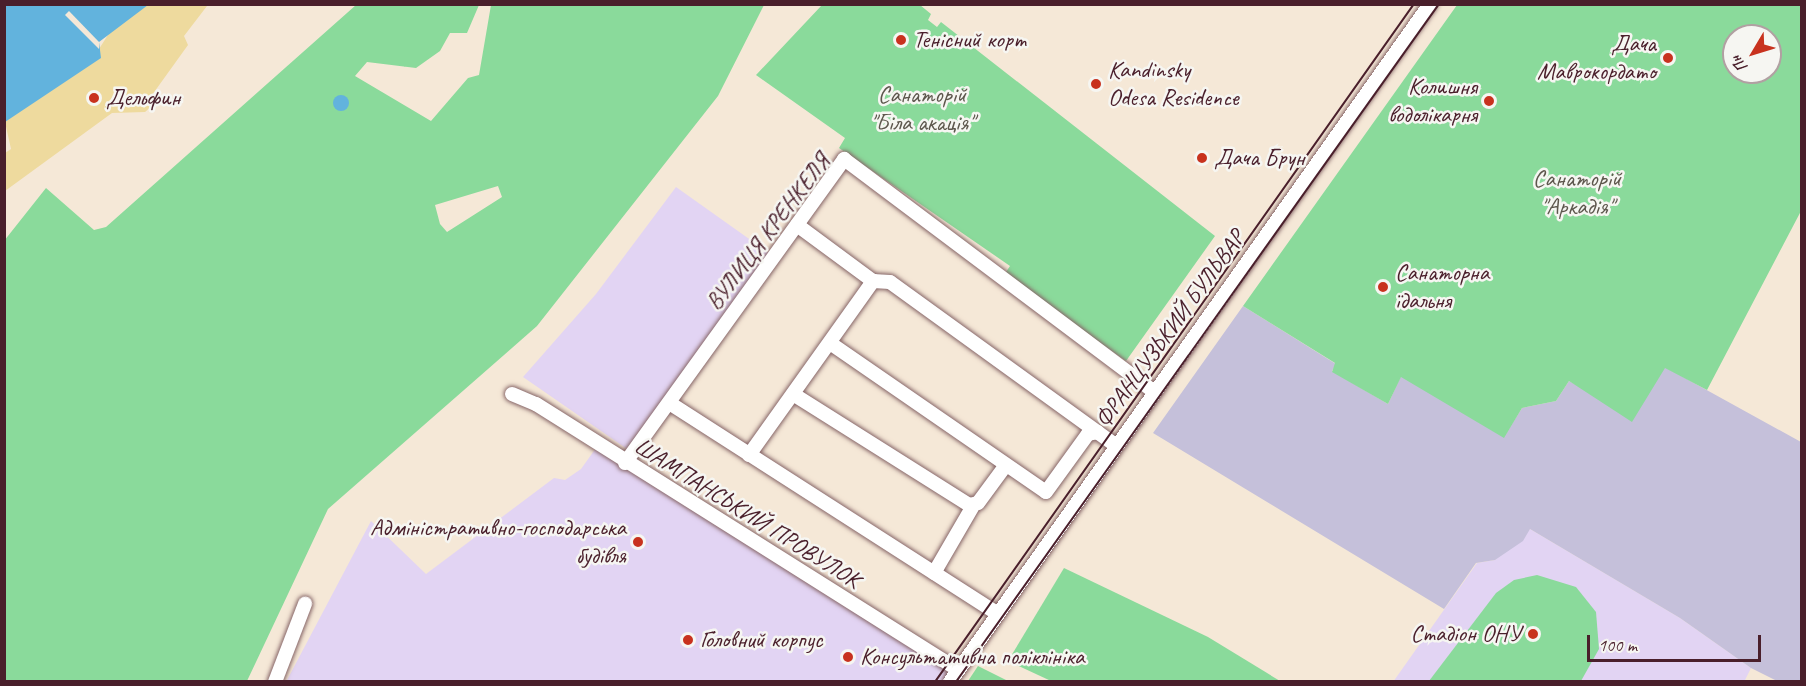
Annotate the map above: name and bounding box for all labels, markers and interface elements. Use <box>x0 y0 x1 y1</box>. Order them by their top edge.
north arrow <box>1722 24 1782 84</box>
place label: Тенісний корт <box>913 26 1026 54</box>
place label: Дача Маврокордато <box>1537 30 1656 86</box>
marker: Тенісний корт <box>894 33 908 47</box>
marker: Дача Маврокордато <box>1661 51 1675 65</box>
text: Пн <box>1726 51 1752 77</box>
place label: Kandinsky Odesa Residence <box>1108 56 1238 112</box>
place label: Колишня водолікарня <box>1388 73 1477 129</box>
marker: Kandinsky Odesa Residence <box>1089 77 1103 91</box>
park label: Санаторій "Біла акація" <box>870 81 974 137</box>
place label: Дельфин <box>106 84 180 112</box>
marker: Дельфин <box>87 91 101 105</box>
marker: Колишня водолікарня <box>1482 94 1496 108</box>
place label: Дача Брун <box>1214 144 1303 172</box>
street label: ВУЛИЦЯ КРЕНКЕЛЯ <box>700 148 836 316</box>
marker: Дача Брун <box>1195 151 1209 165</box>
park label: Санаторій "Аркадія" <box>1533 165 1621 221</box>
street label: ФРАНЦУЗЬКИЙ БУЛЬВАР <box>1089 225 1251 433</box>
place label: Санаторна їдальня <box>1395 259 1489 315</box>
marker: Санаторна їдальня <box>1376 280 1390 294</box>
street label: ШАМПАНСЬКИЙ ПРОВУЛОК <box>629 432 865 594</box>
place label: Адміністративно-господарська будівля <box>370 514 626 570</box>
marker: Адміністративно-господарська будівля <box>631 535 645 549</box>
place label: Стадіон ОНУ <box>1410 620 1521 648</box>
scale bar <box>1590 623 1764 661</box>
place label: Головний корпус <box>700 626 822 654</box>
marker: Стадіон ОНУ <box>1526 627 1540 641</box>
marker: Головний корпус <box>681 633 695 647</box>
text: 100 m <box>1598 634 1637 656</box>
place label: Консультативна поліклініка <box>860 643 1084 671</box>
marker: Консультативна поліклініка <box>841 650 855 664</box>

